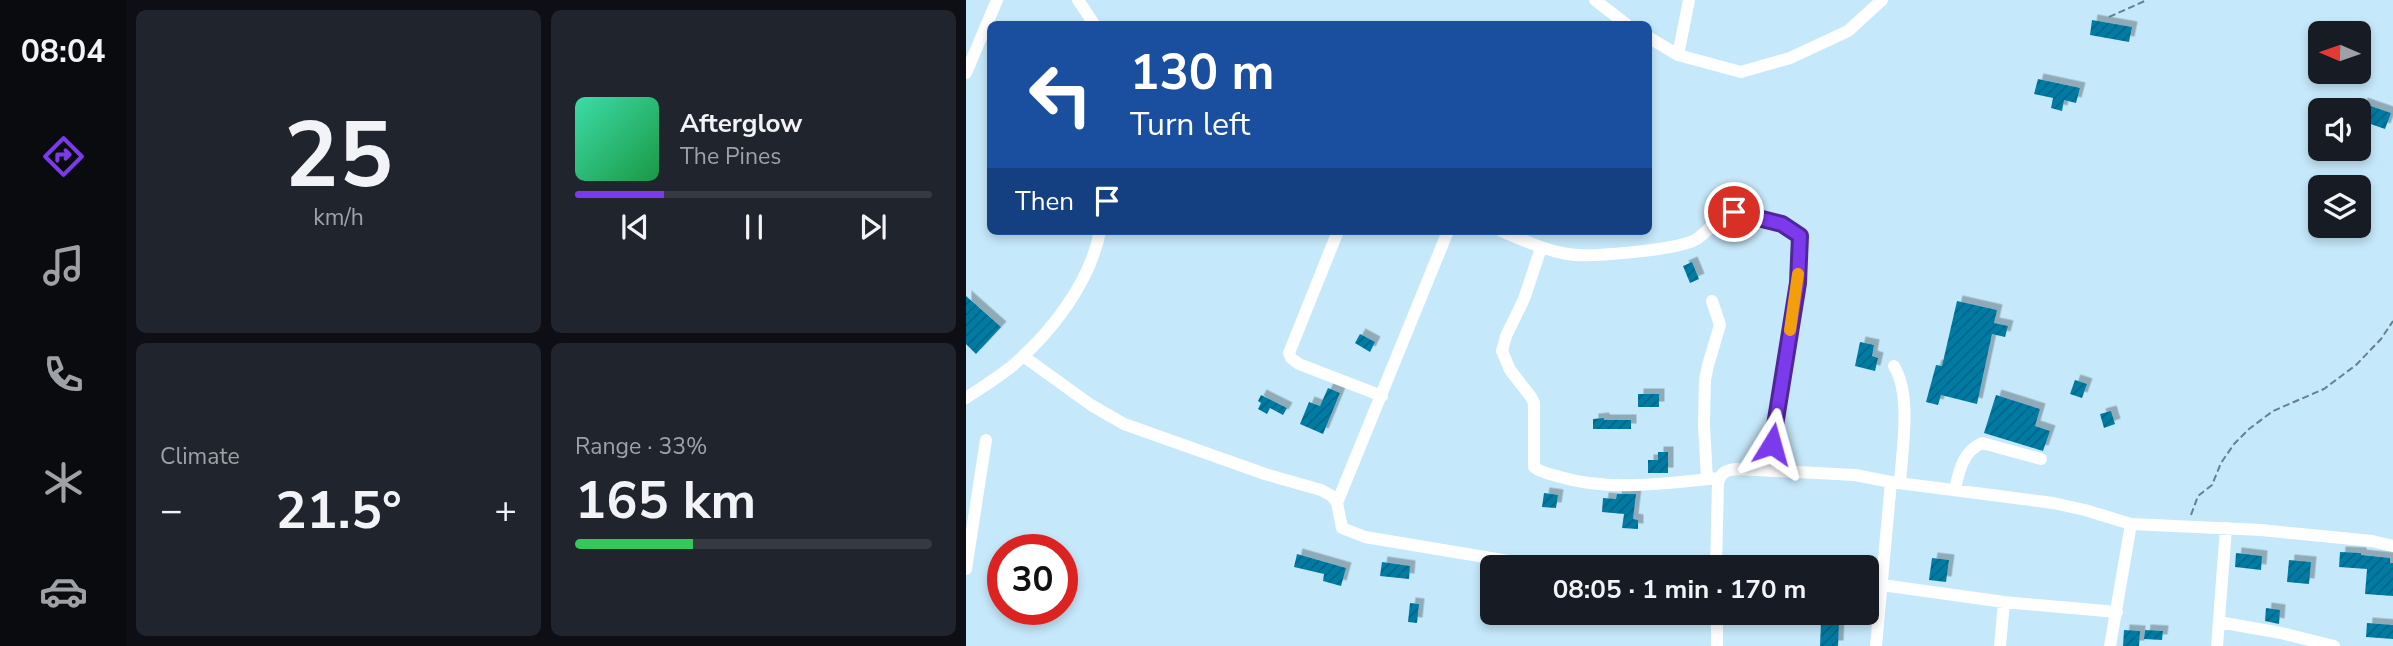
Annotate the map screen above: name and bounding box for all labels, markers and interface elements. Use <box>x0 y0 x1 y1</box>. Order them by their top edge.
north arrow <box>2308 21 2371 84</box>
map controls <box>2308 21 2371 238</box>
text: 08:04 <box>21 30 105 73</box>
text: 130 m <box>1130 39 1274 106</box>
icon: left <box>1015 49 1106 140</box>
text: 25 <box>284 94 393 218</box>
button: sound <box>2308 98 2371 161</box>
text: Turn left <box>1130 103 1250 146</box>
text: Afterglow <box>680 106 803 141</box>
icon: directions <box>39 132 88 181</box>
text: The Pines <box>680 141 781 172</box>
button: layers <box>2308 175 2371 238</box>
icon: arrive <box>1088 182 1126 220</box>
pin <box>1704 182 1764 242</box>
text: Then <box>1015 184 1074 219</box>
icon: arrive <box>1715 193 1753 231</box>
text: km/h <box>313 202 364 233</box>
icon: previous <box>616 208 654 246</box>
icon: pause <box>735 208 773 246</box>
icon: next <box>854 208 892 246</box>
icon: music <box>39 241 88 290</box>
icon: phone <box>39 350 88 399</box>
position arrow <box>1735 407 1809 481</box>
text: Range · 33% <box>575 431 707 462</box>
text: Climate <box>160 441 240 472</box>
icon: climate <box>39 458 88 507</box>
text: 165 km <box>575 465 756 536</box>
text: 21.5° <box>275 475 402 546</box>
text: − <box>160 485 183 536</box>
text: + <box>494 485 517 536</box>
speed limit sign: 30 <box>987 534 1078 625</box>
icon: car <box>39 567 88 616</box>
text: 08:05 · 1 min · 170 m <box>1553 572 1806 607</box>

